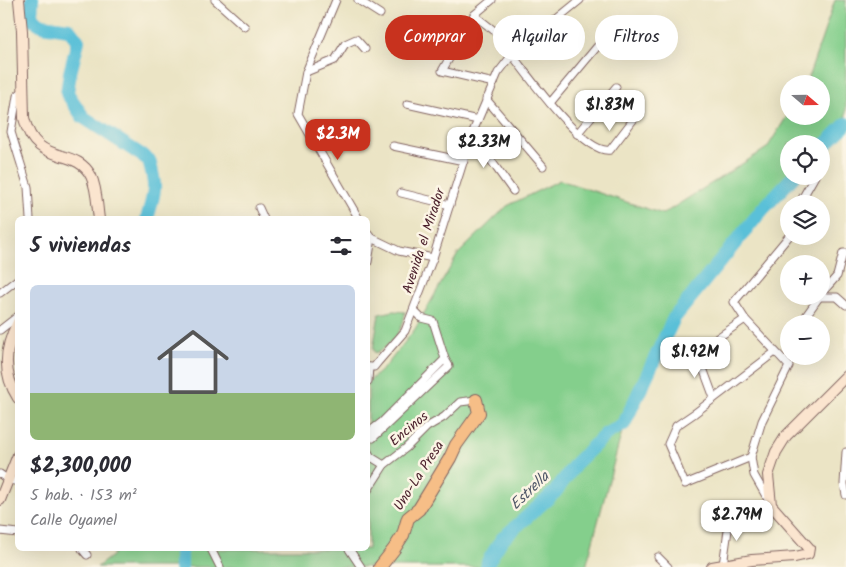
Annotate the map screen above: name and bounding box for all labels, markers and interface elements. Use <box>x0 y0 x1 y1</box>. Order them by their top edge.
chip: Comprar <box>385 15 483 60</box>
chip: Alquilar <box>493 15 585 60</box>
chip: Filtros <box>595 15 678 60</box>
north arrow <box>780 75 830 125</box>
map controls <box>780 75 830 365</box>
pin: $1.83M <box>569 90 651 132</box>
text: $1.83M <box>586 93 634 118</box>
pin: $2.3M <box>303 119 373 161</box>
text: $2.3M <box>316 122 360 147</box>
pin: $2.33M <box>443 126 525 169</box>
text: $2.33M <box>458 130 510 155</box>
button: locate <box>780 135 830 185</box>
street label: Avenida el Mirador <box>397 184 452 297</box>
button: layers <box>780 195 830 245</box>
text: 5 viviendas <box>30 230 131 263</box>
icon: filters <box>327 232 355 260</box>
button: + <box>780 255 830 305</box>
button: − <box>780 315 830 365</box>
icon: home <box>148 317 238 407</box>
pin: $1.92M <box>654 336 736 379</box>
text: $1.92M <box>671 340 719 365</box>
street label: Encinos <box>385 406 433 452</box>
street label: Uno-La Presa <box>388 437 450 515</box>
text: $2,300,000 <box>30 450 131 483</box>
water label: Estrella <box>505 465 556 516</box>
text: 5 hab. · 153 m² <box>30 483 137 508</box>
pin: $2.79M <box>696 500 778 542</box>
text: $2.79M <box>712 503 762 528</box>
text: Calle Oyamel <box>30 508 117 533</box>

